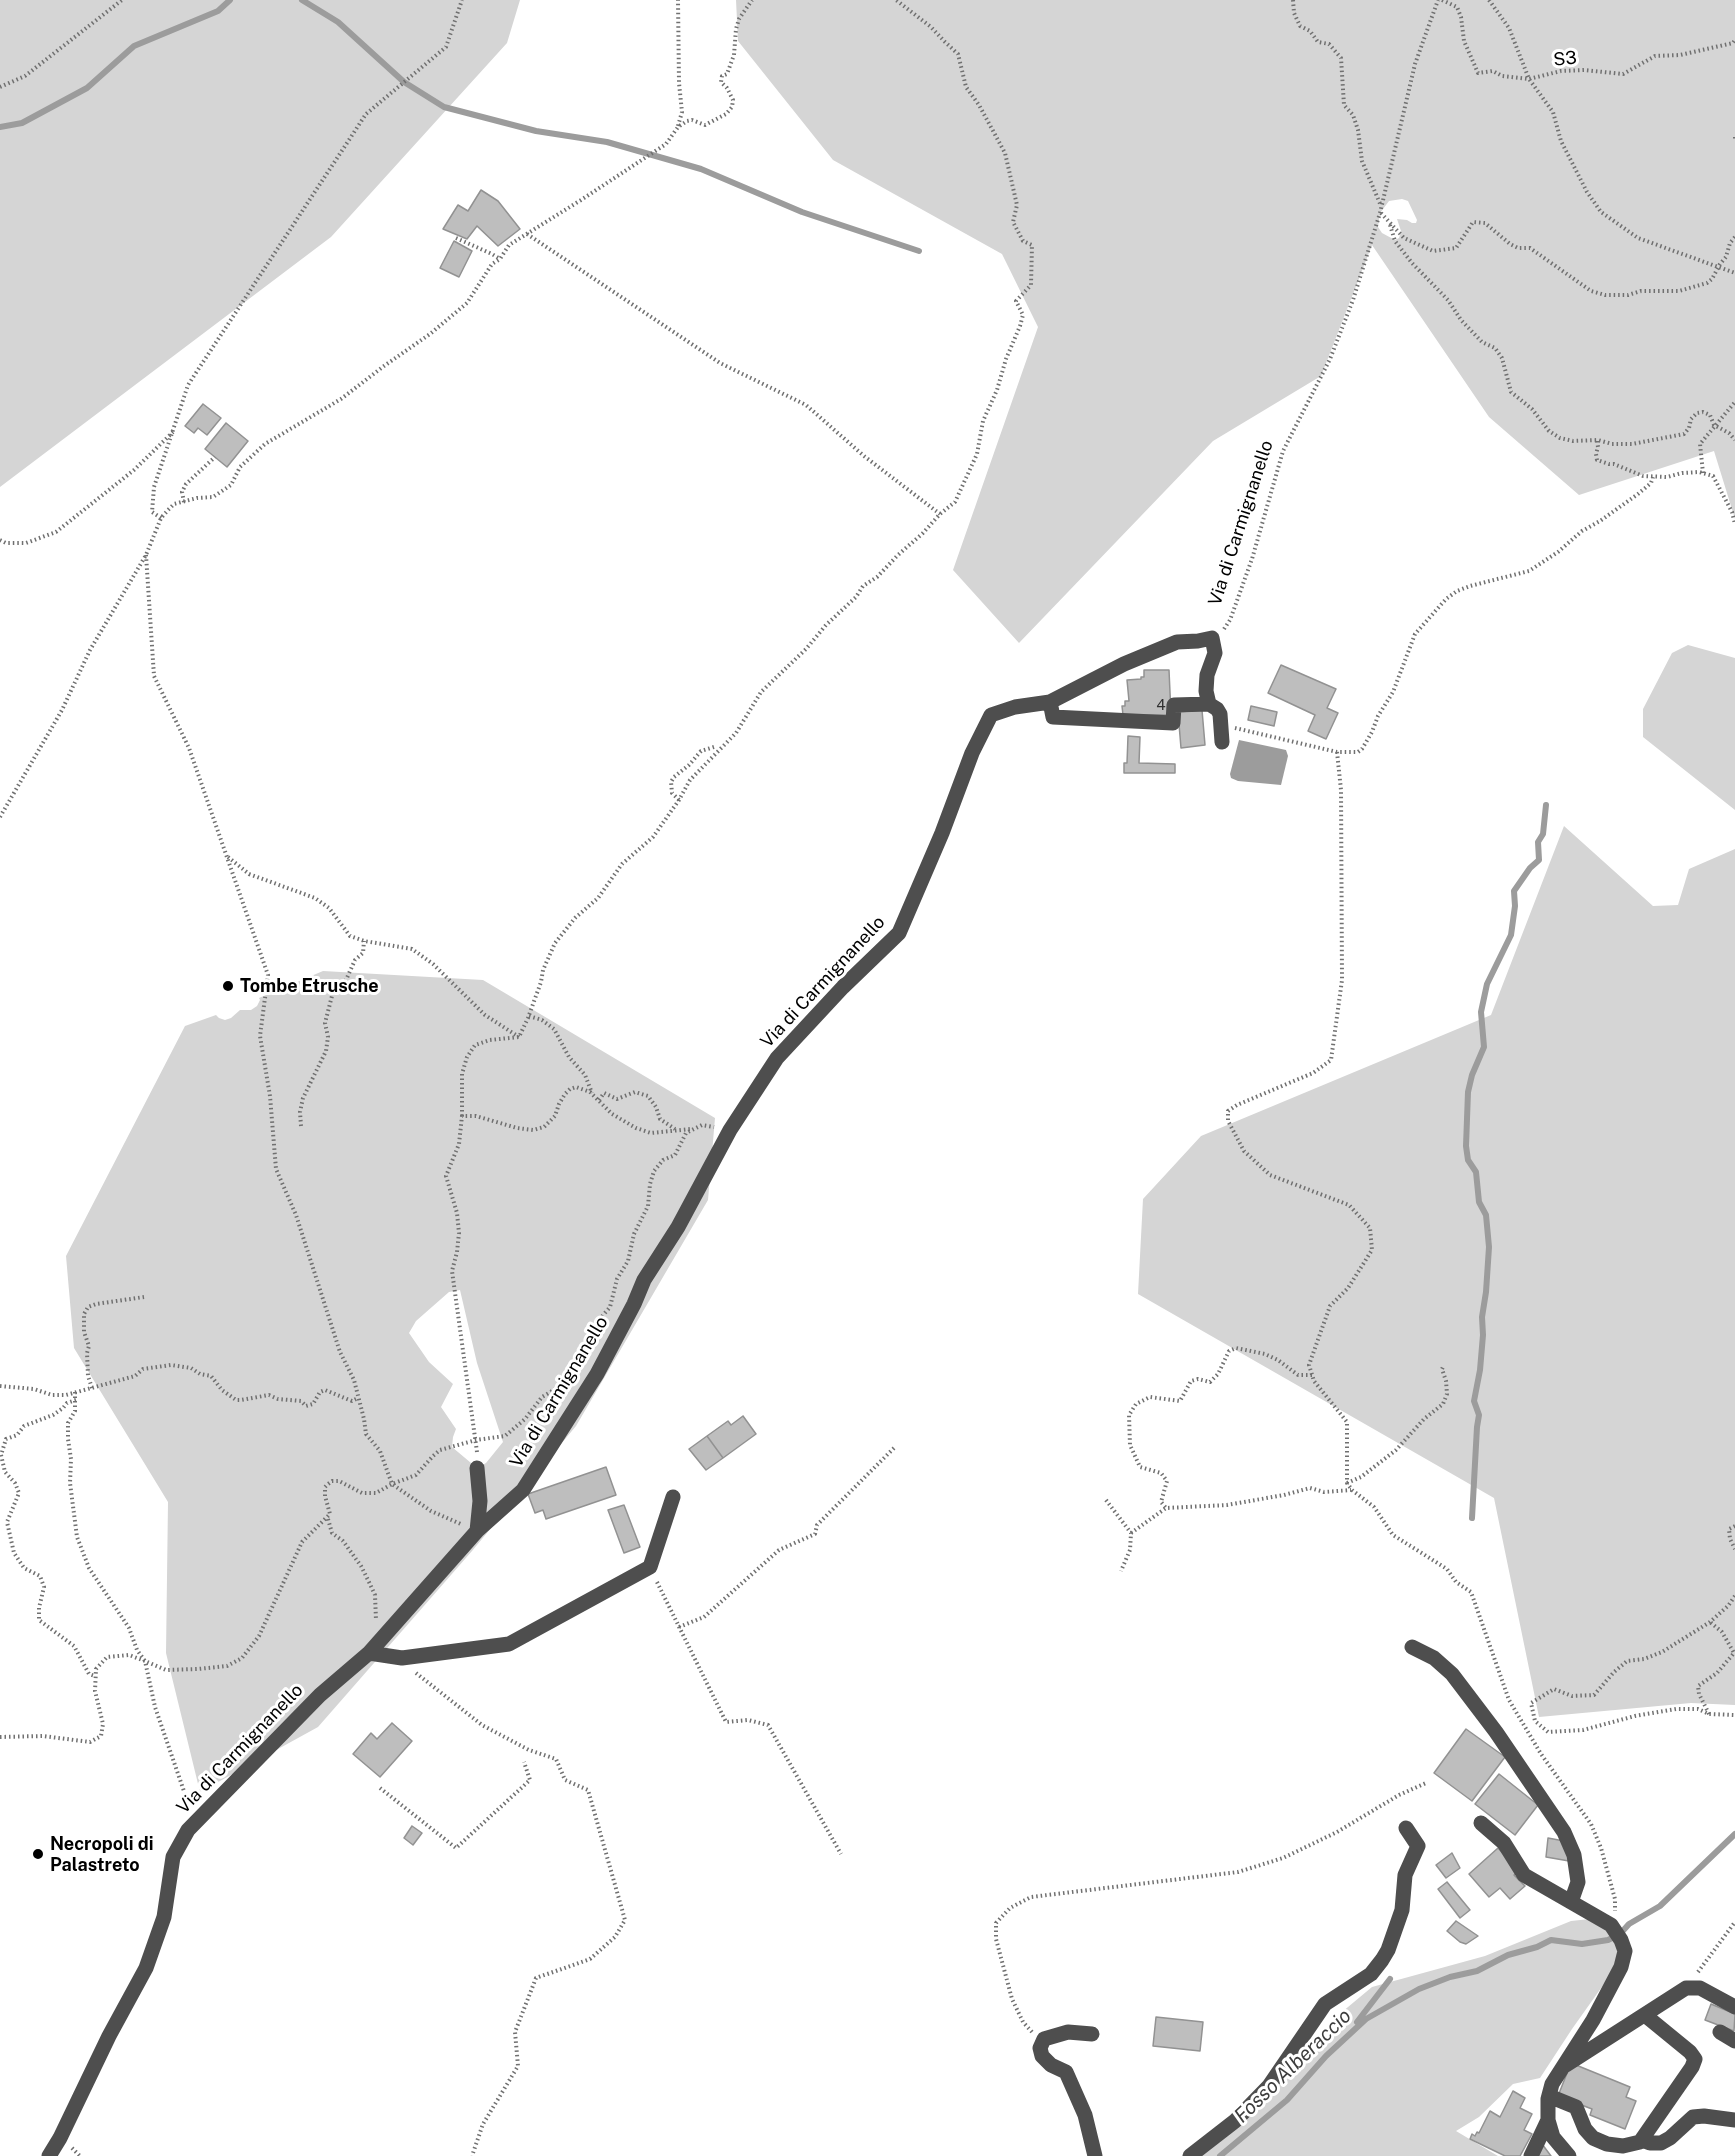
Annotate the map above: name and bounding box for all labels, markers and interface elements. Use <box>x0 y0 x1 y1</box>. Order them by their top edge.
street label: S3 <box>1552 47 1578 71</box>
street label: Via di Carmignanello <box>1204 438 1278 608</box>
house number: 4 <box>1156 696 1166 714</box>
street label: Via di Carmignanello <box>756 912 890 1052</box>
place label: Tombe Etrusche <box>240 975 379 997</box>
marker: Tombe Etrusche <box>221 979 235 993</box>
street label: Via di Carmignanello <box>505 1313 613 1471</box>
street label: Via di Carmignanello <box>172 1680 308 1818</box>
place label: Necropoli di Palastreto <box>50 1833 154 1876</box>
marker: Necropoli di Palastreto <box>31 1847 45 1861</box>
water label: Fosso Alberaccio <box>1230 2004 1356 2128</box>

